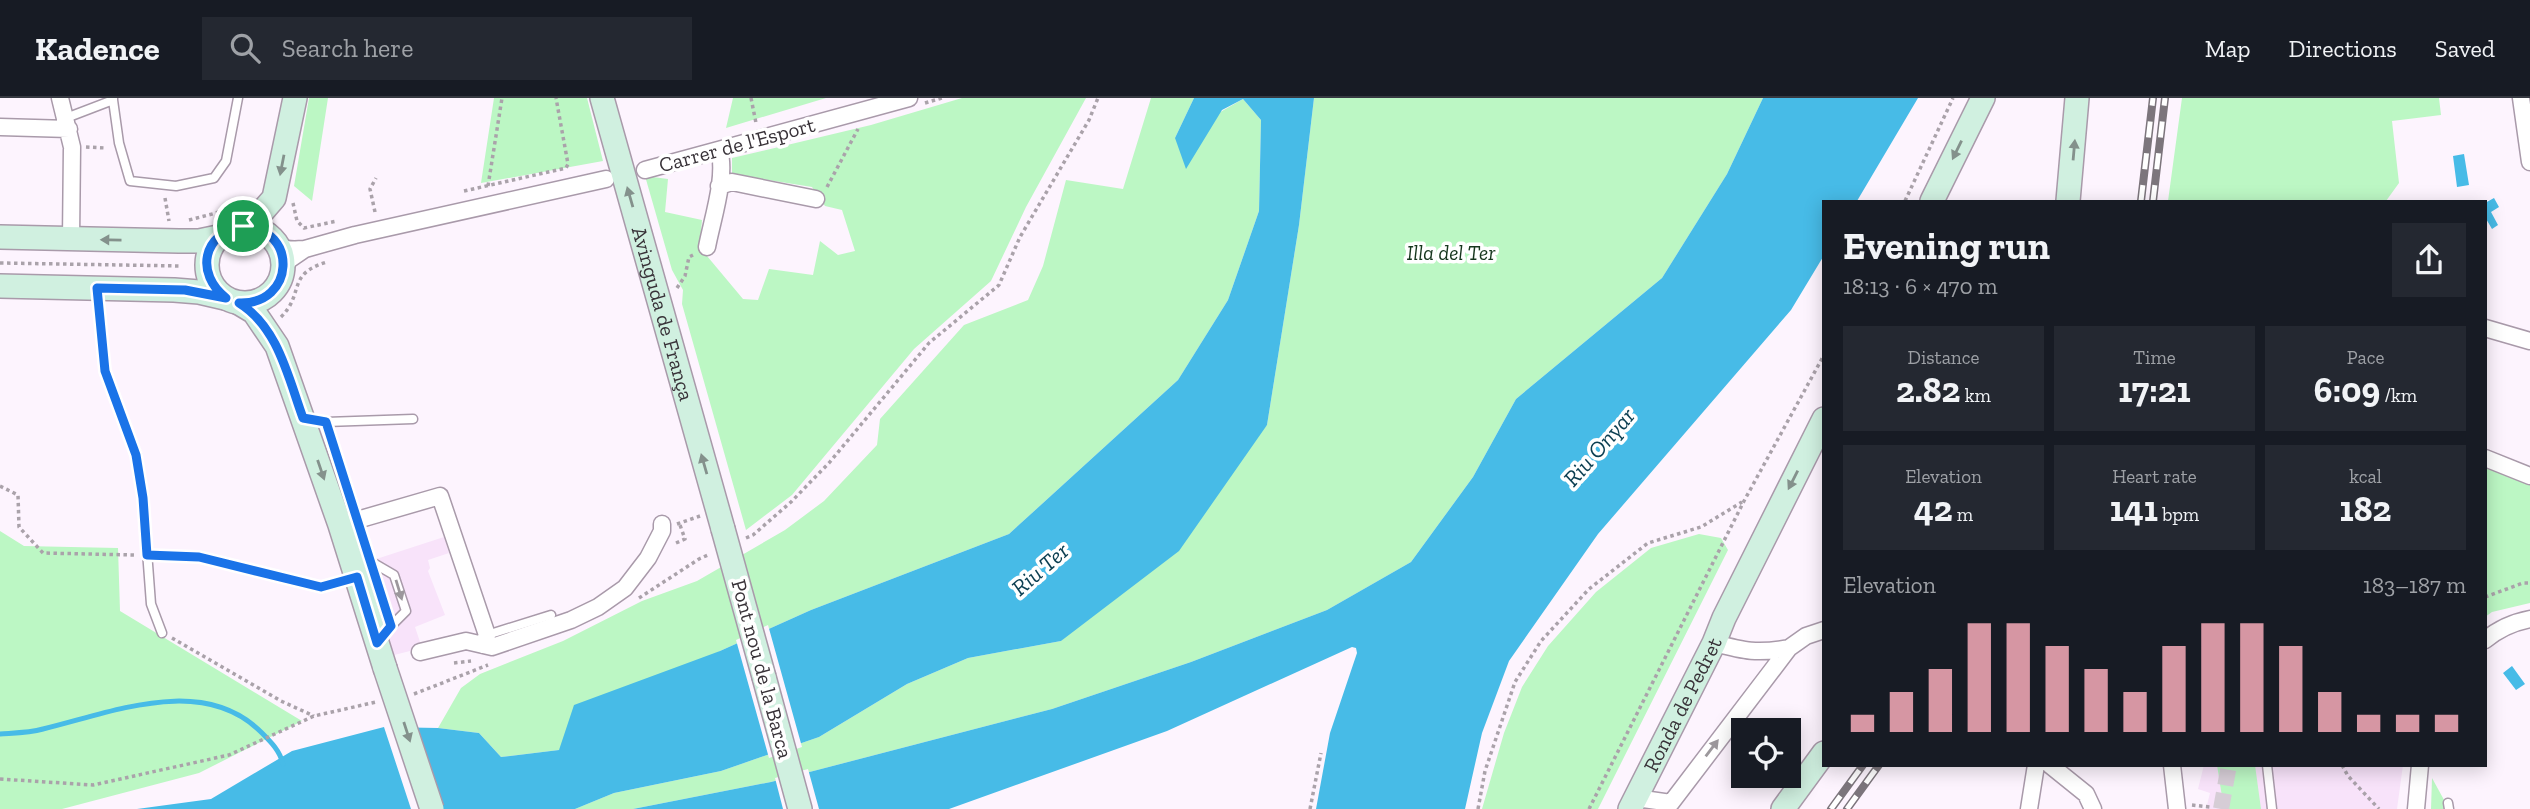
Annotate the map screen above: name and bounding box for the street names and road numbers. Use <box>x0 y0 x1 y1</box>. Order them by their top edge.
street label: Carrer de l'Esport <box>656 112 818 177</box>
street label: Avinguda de França <box>627 224 699 403</box>
street label: Pont nou de la Barca <box>727 577 798 761</box>
street label: Ronda de Pedret <box>1638 634 1727 776</box>

